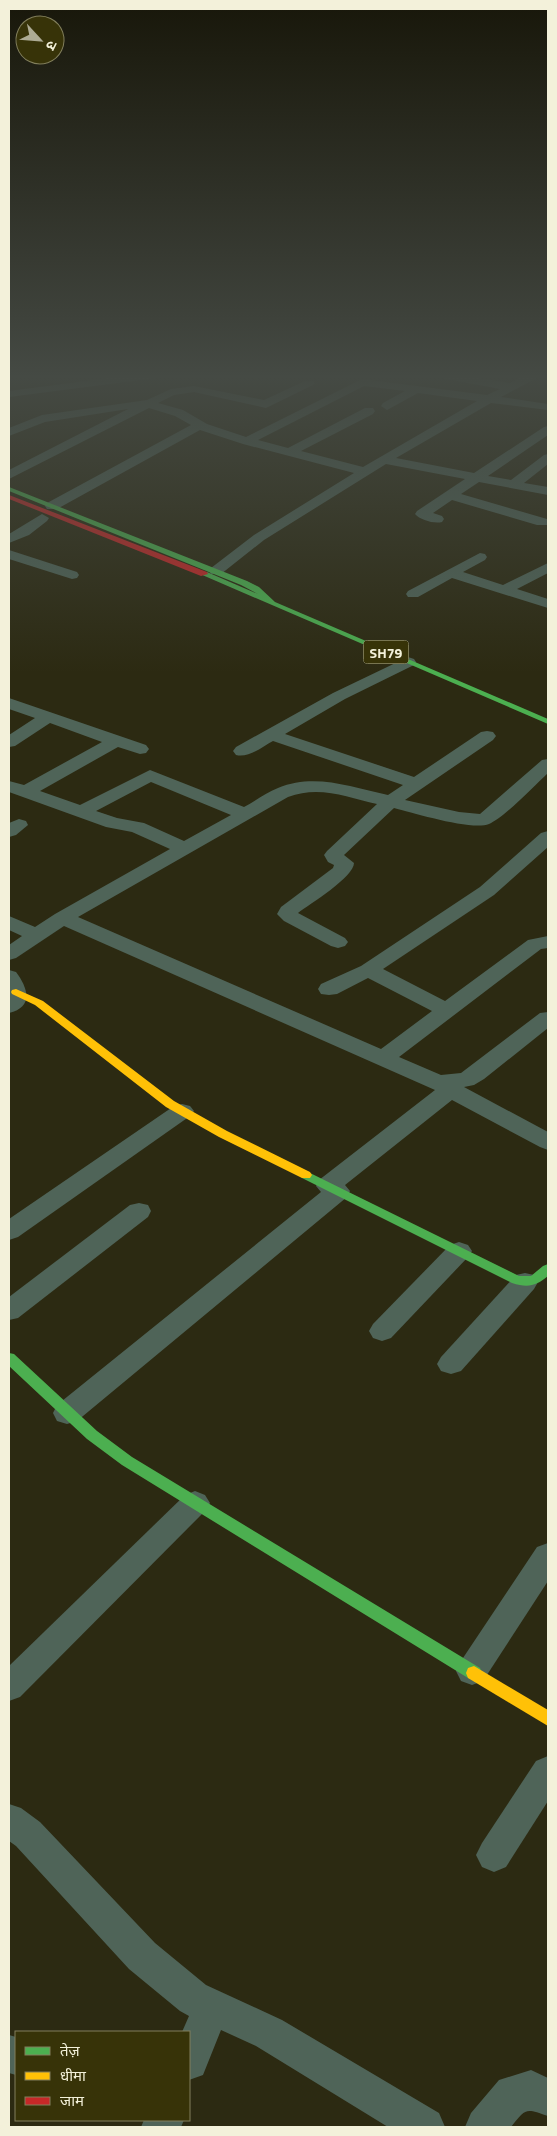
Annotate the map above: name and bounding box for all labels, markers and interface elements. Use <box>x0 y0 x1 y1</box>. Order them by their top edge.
north arrow <box>15 15 65 65</box>
text: उ <box>41 38 63 55</box>
road number: SH79 <box>364 640 408 664</box>
legend <box>15 2031 190 2121</box>
text: तेज़ <box>60 2039 81 2062</box>
text: धीमा <box>60 2064 87 2087</box>
text: जाम <box>60 2089 85 2112</box>

